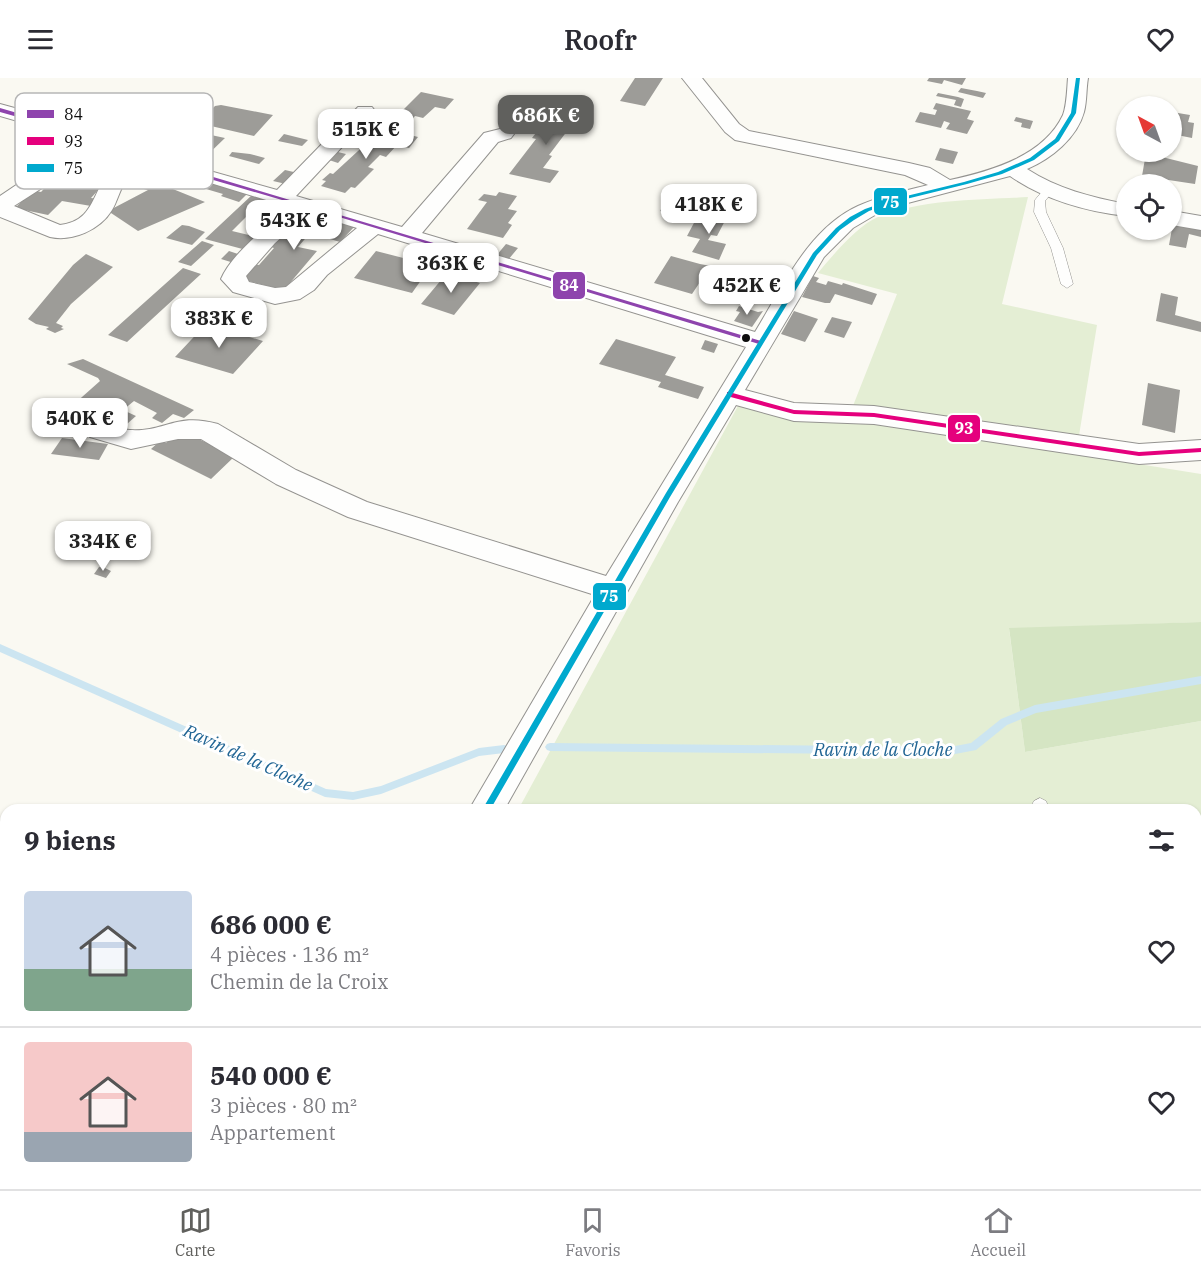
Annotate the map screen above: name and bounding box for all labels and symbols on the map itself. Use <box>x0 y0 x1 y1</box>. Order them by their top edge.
legend <box>15 93 213 189</box>
pin: 686K € <box>497 95 595 146</box>
north arrow <box>1116 96 1182 162</box>
text: 84 <box>64 104 83 124</box>
pin: 515K € <box>317 109 415 160</box>
text: 93 <box>64 131 83 151</box>
text: 75 <box>64 158 83 178</box>
pin: 418K € <box>660 184 758 235</box>
line badge: 75 <box>873 187 908 216</box>
text: 75 <box>880 192 900 212</box>
pin: 543K € <box>245 200 343 251</box>
pin: 363K € <box>402 243 500 294</box>
pin: 452K € <box>698 265 796 316</box>
line badge: 84 <box>552 271 586 300</box>
text: 84 <box>559 275 579 295</box>
pin: 383K € <box>170 298 268 349</box>
unlabelled marker <box>740 332 752 344</box>
pin: 540K € <box>31 398 129 449</box>
line badge: 93 <box>947 414 981 443</box>
text: 93 <box>954 418 974 438</box>
pin: 334K € <box>54 521 152 572</box>
line badge: 75 <box>592 582 627 611</box>
text: 75 <box>599 586 619 606</box>
water label: Ravin de la Cloche <box>179 718 316 796</box>
water label: Ravin de la Cloche <box>813 738 952 761</box>

